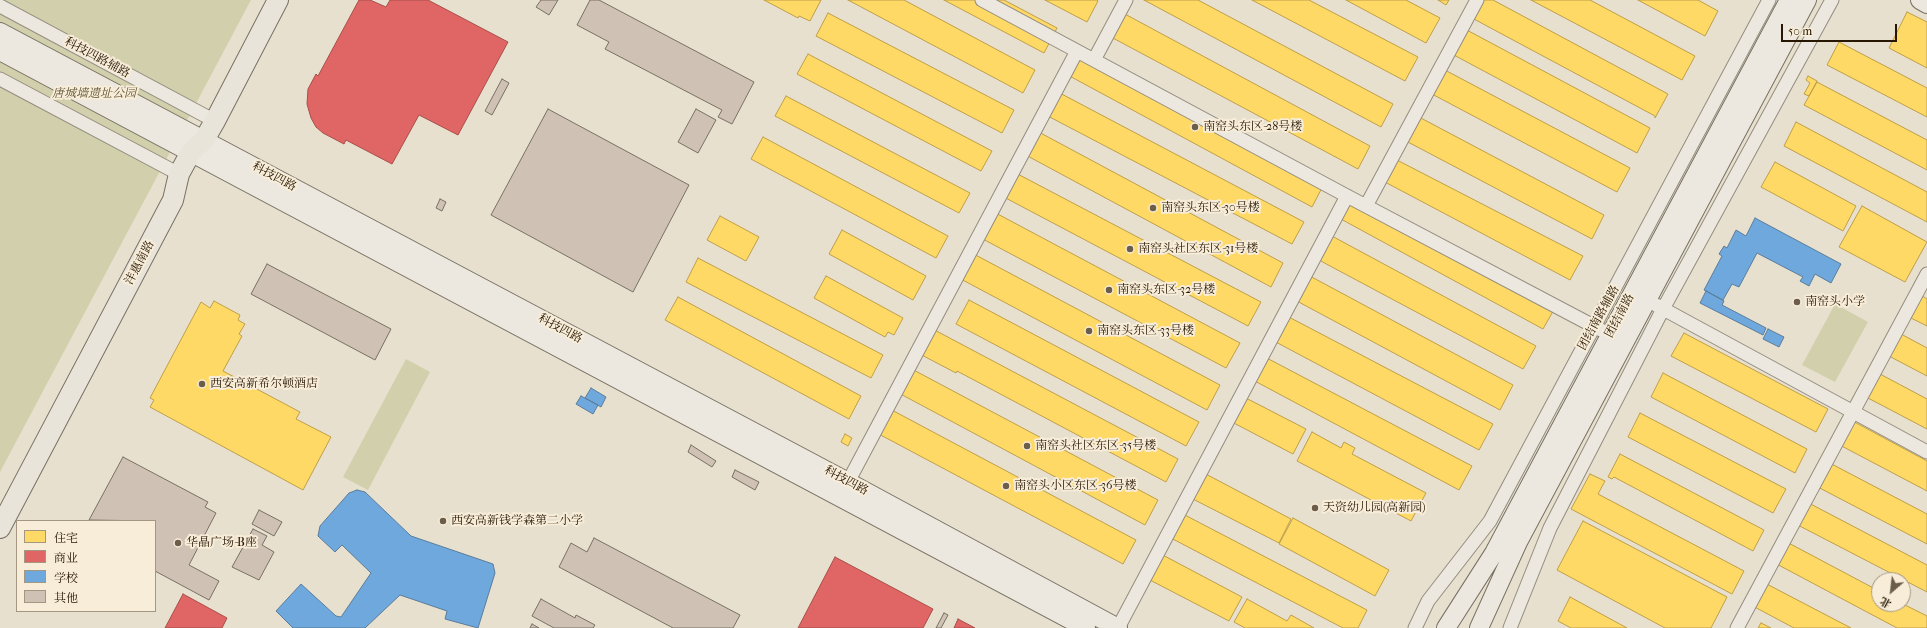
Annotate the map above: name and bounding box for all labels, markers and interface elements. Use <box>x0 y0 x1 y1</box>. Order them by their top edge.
scale bar <box>1783 16 1899 42</box>
text: 50 m <box>1788 24 1812 38</box>
street label: 科技四路辅路 <box>62 35 132 81</box>
park label: 唐城墙遗址公园 <box>52 87 136 101</box>
place label: 南窑头东区-28号楼 <box>1203 120 1302 134</box>
marker: 南窑头东区-28号楼 <box>1190 122 1200 132</box>
street label: 科技四路 <box>249 159 299 195</box>
place label: 南窑头东区-30号楼 <box>1161 201 1260 215</box>
marker: 南窑头东区-30号楼 <box>1148 203 1158 213</box>
street label: 沣惠南路 <box>122 238 158 288</box>
place label: 南窑头社区东区-31号楼 <box>1138 242 1258 256</box>
marker: 南窑头社区东区-31号楼 <box>1125 244 1135 254</box>
place label: 南窑头东区-32号楼 <box>1117 283 1215 297</box>
street label: 团结南路辅路 <box>1575 283 1623 353</box>
marker: 南窑头东区-32号楼 <box>1104 285 1114 295</box>
street label: 团结南路 <box>1602 291 1638 341</box>
place label: 南窑头小学 <box>1805 295 1865 309</box>
marker: 南窑头小学 <box>1792 297 1802 307</box>
street label: 科技四路 <box>535 311 585 347</box>
place label: 南窑头东区-33号楼 <box>1097 324 1194 338</box>
marker: 南窑头东区-33号楼 <box>1084 326 1094 336</box>
place label: 西安高新希尔顿酒店 <box>210 377 318 391</box>
marker: 西安高新希尔顿酒店 <box>197 379 207 389</box>
place label: 南窑头社区东区-35号楼 <box>1035 439 1156 453</box>
marker: 南窑头社区东区-35号楼 <box>1022 441 1032 451</box>
street label: 科技四路 <box>821 463 871 499</box>
place label: 南窑头小区东区-36号楼 <box>1014 479 1137 493</box>
marker: 南窑头小区东区-36号楼 <box>1001 481 1011 491</box>
place label: 天资幼儿园(高新园) <box>1323 501 1426 515</box>
marker: 天资幼儿园(高新园) <box>1310 503 1320 513</box>
place label: 西安高新钱学森第二小学 <box>451 514 583 528</box>
marker: 西安高新钱学森第二小学 <box>438 516 448 526</box>
legend <box>16 520 156 612</box>
text: 住宅 <box>54 531 78 545</box>
place label: 华晶广场-B座 <box>186 536 257 550</box>
marker: 华晶广场-B座 <box>173 538 183 548</box>
text: 商业 <box>54 551 78 565</box>
text: 学校 <box>54 571 78 585</box>
north arrow <box>1871 572 1911 612</box>
text: 其他 <box>54 591 78 605</box>
text: 北 <box>1878 594 1894 610</box>

